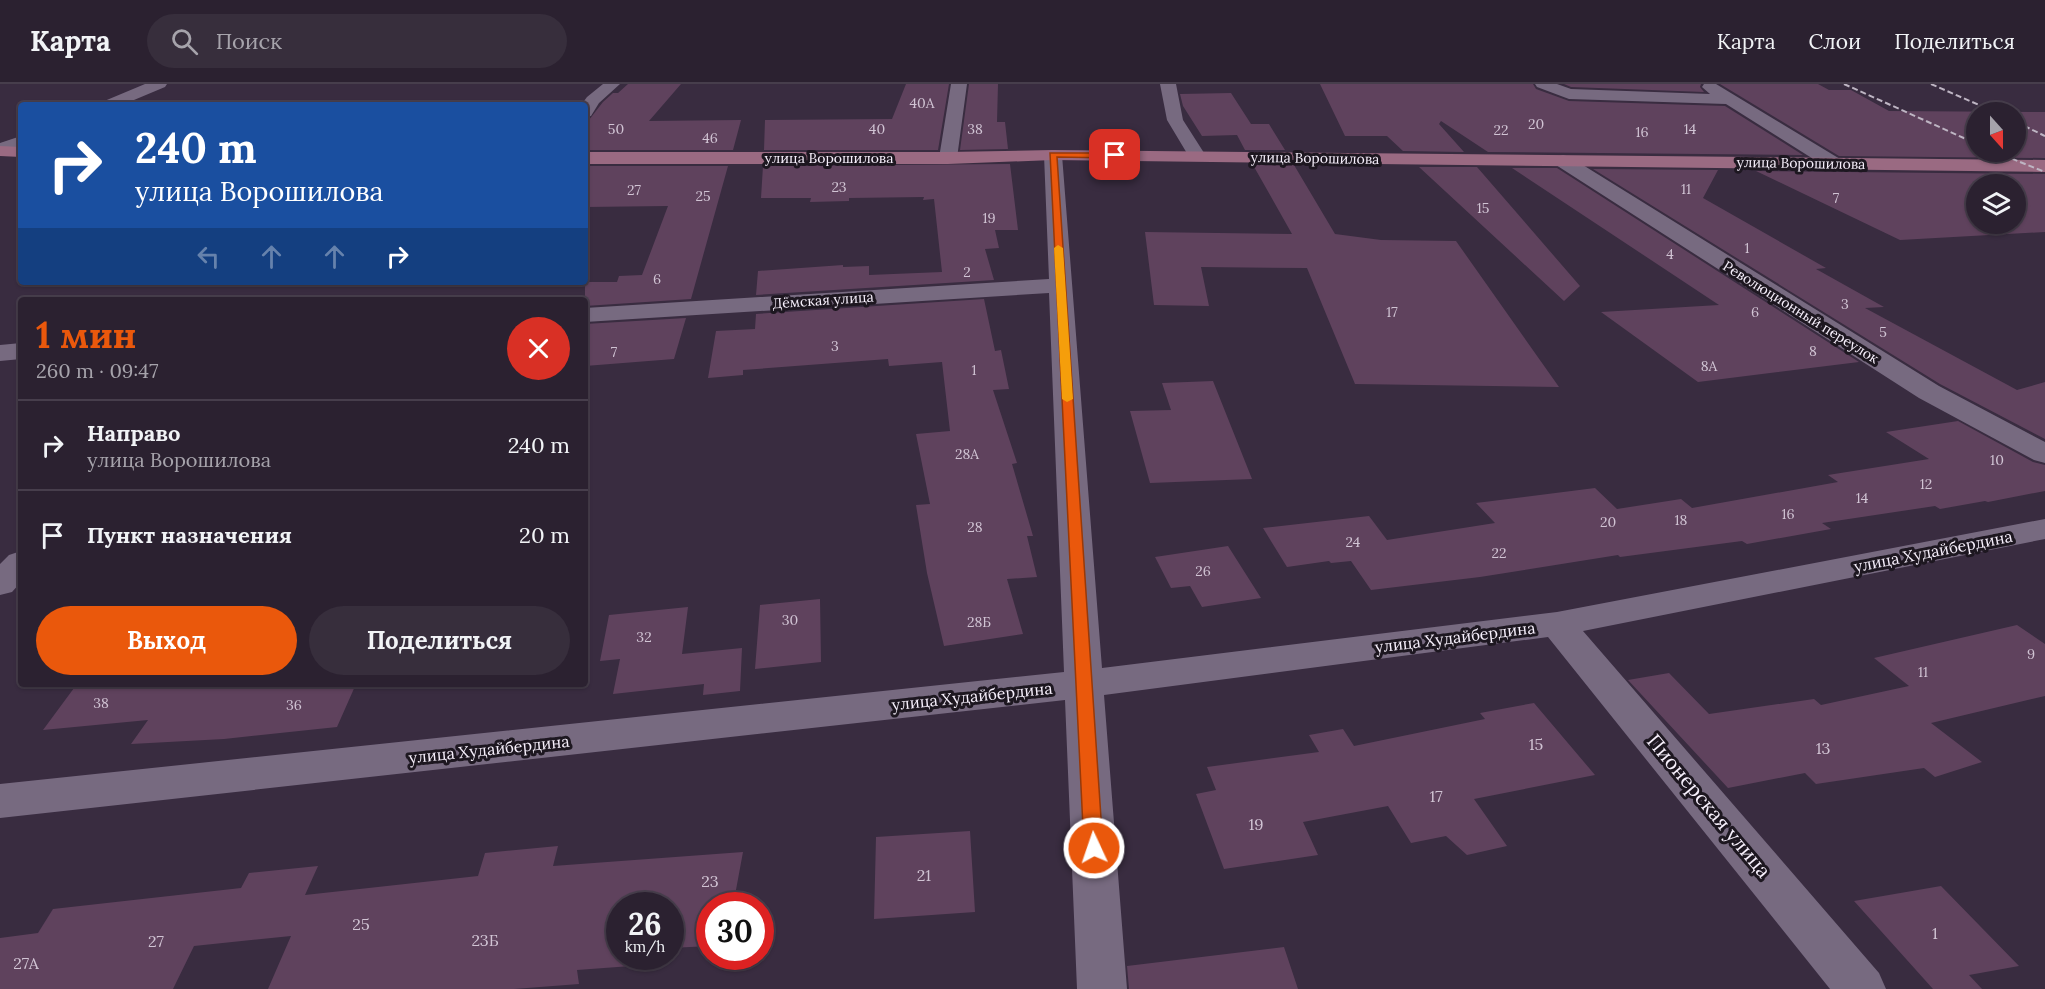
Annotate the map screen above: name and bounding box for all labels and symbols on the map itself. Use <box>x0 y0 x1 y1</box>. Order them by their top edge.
house number: 40А <box>909 94 935 112</box>
north arrow <box>1966 102 2026 162</box>
house number: 20 <box>1528 115 1544 133</box>
house number: 50 <box>608 120 624 138</box>
house number: 40 <box>869 120 885 138</box>
house number: 38 <box>967 120 983 138</box>
house number: 14 <box>1684 120 1697 138</box>
house number: 22 <box>1493 121 1509 139</box>
house number: 16 <box>1635 123 1649 141</box>
house number: 46 <box>702 129 718 147</box>
pin <box>1089 129 1140 180</box>
street label: улица Ворошилова <box>1250 148 1380 168</box>
street label: улица Ворошилова <box>765 149 893 167</box>
street label: улица Ворошилова <box>1736 153 1866 173</box>
house number: 23 <box>831 178 847 196</box>
house number: 11 <box>1681 180 1691 198</box>
house number: 27 <box>627 181 642 199</box>
house number: 25 <box>695 187 711 205</box>
house number: 7 <box>1833 189 1840 207</box>
house number: 15 <box>1477 199 1489 217</box>
house number: 19 <box>982 209 996 227</box>
house number: 1 <box>1744 239 1750 257</box>
house number: 4 <box>1666 245 1674 263</box>
street label: Революционный переулок <box>1720 257 1883 368</box>
house number: 2 <box>963 263 971 281</box>
house number: 6 <box>653 270 661 288</box>
street label: Дёмская улица <box>772 287 874 313</box>
house number: 3 <box>1841 295 1849 313</box>
house number: 17 <box>1386 303 1398 321</box>
house number: 6 <box>1751 303 1759 321</box>
house number: 5 <box>1879 323 1887 341</box>
house number: 3 <box>831 337 839 355</box>
house number: 8 <box>1809 342 1817 360</box>
house number: 7 <box>611 343 618 361</box>
house number: 8А <box>1701 357 1718 375</box>
house number: 1 <box>971 361 977 379</box>
house number: 28А <box>955 445 979 463</box>
house number: 10 <box>1990 451 2004 469</box>
house number: 12 <box>1920 475 1932 493</box>
house number: 14 <box>1856 489 1869 507</box>
house number: 16 <box>1781 505 1795 523</box>
house number: 18 <box>1675 511 1688 529</box>
house number: 20 <box>1600 513 1616 531</box>
house number: 28 <box>967 518 983 536</box>
street label: улица Худайбердина <box>1852 526 2014 576</box>
house number: 24 <box>1346 533 1361 551</box>
house number: 22 <box>1491 544 1507 562</box>
house number: 26 <box>1195 562 1211 580</box>
house number: 30 <box>782 611 798 629</box>
house number: 28Б <box>967 613 991 631</box>
street label: улица Худайбердина <box>1374 617 1536 657</box>
house number: 32 <box>636 628 652 646</box>
house number: 9 <box>2027 645 2035 663</box>
house number: 11 <box>1918 663 1928 681</box>
street label: улица Худайбердина <box>891 678 1053 714</box>
house number: 38 <box>93 694 109 712</box>
house number: 36 <box>286 696 302 714</box>
street label: Пионерская улица <box>1642 729 1777 883</box>
street label: улица Худайбердина <box>408 731 570 767</box>
house number: 15 <box>1529 734 1543 754</box>
house number: 13 <box>1816 738 1830 758</box>
house number: 17 <box>1429 786 1443 806</box>
house number: 19 <box>1248 814 1264 834</box>
position arrow <box>1062 816 1126 880</box>
house number: 21 <box>917 865 931 885</box>
house number: 23 <box>701 871 719 891</box>
speed limit sign: 30 <box>696 892 774 970</box>
house number: 25 <box>352 914 370 934</box>
house number: 1 <box>1932 923 1938 943</box>
house number: 23Б <box>471 930 499 950</box>
house number: 27 <box>148 931 165 951</box>
house number: 27А <box>13 953 40 973</box>

